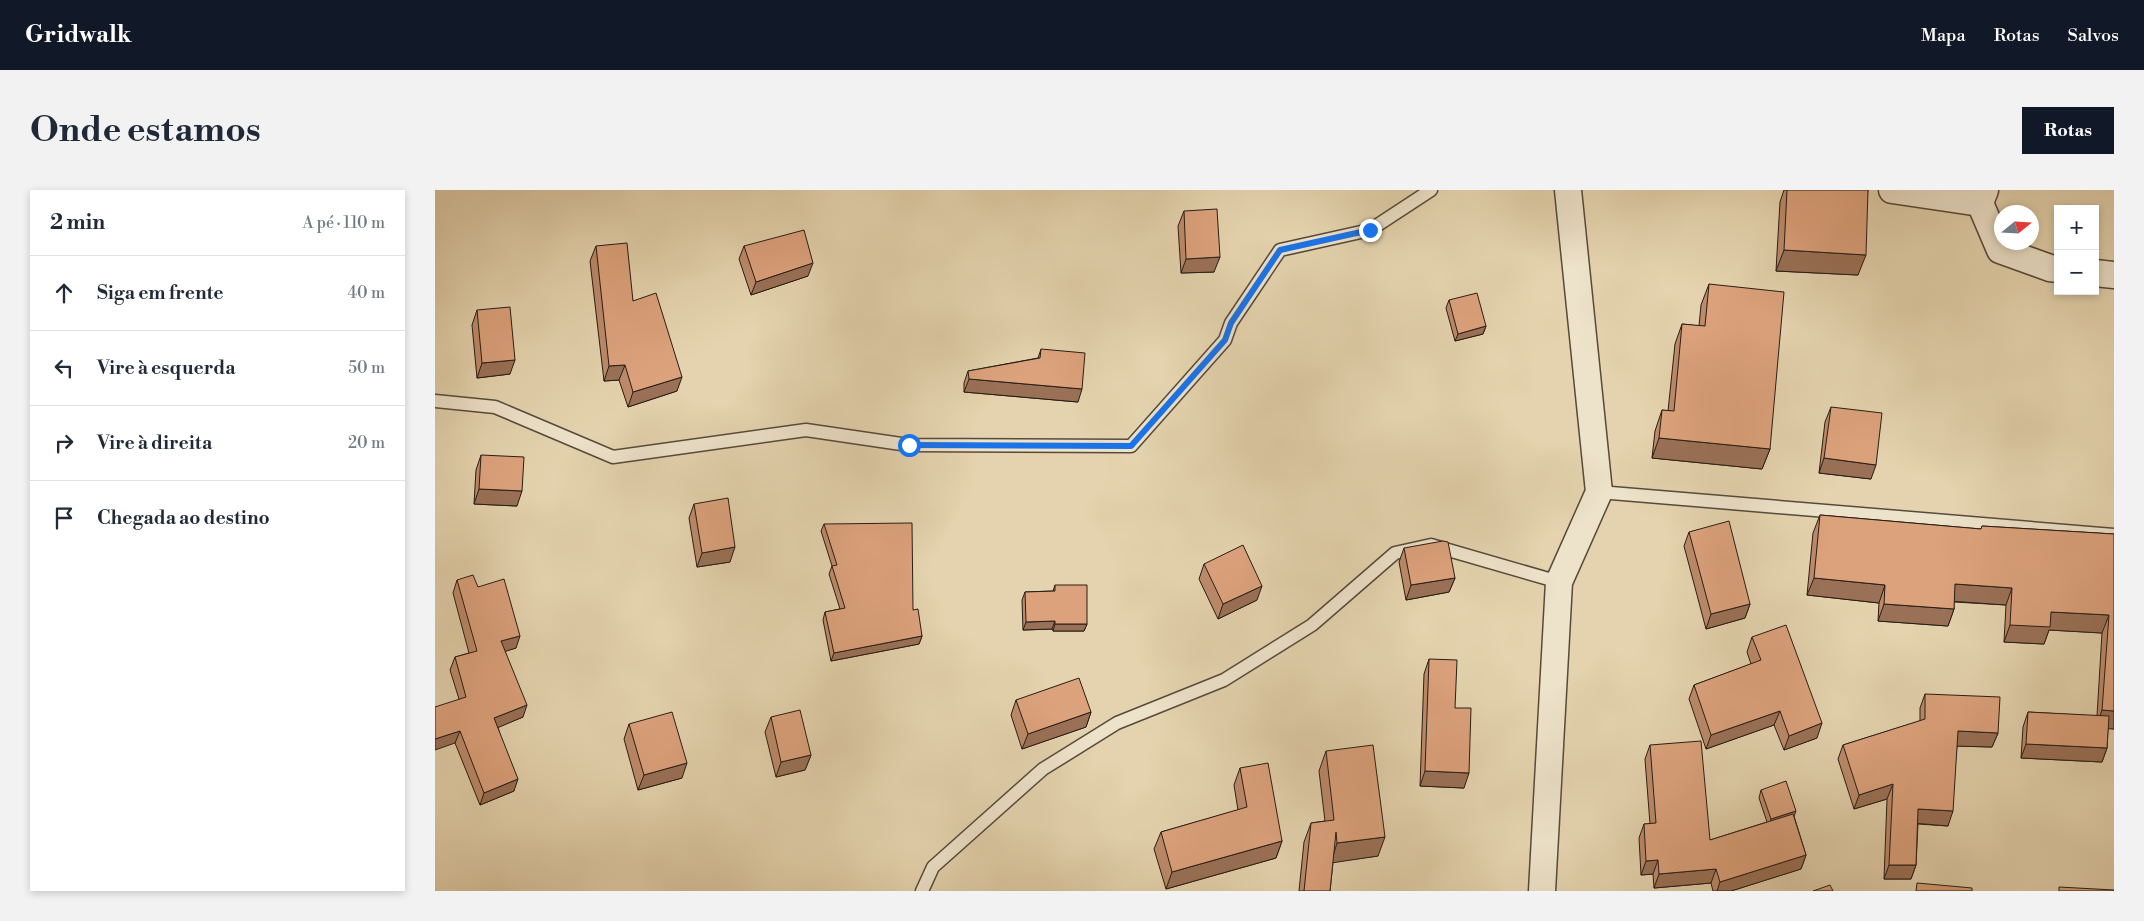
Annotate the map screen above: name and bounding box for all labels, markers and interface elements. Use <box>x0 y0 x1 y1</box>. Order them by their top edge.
text: Gridwalk <box>25 20 132 50</box>
text: Mapa <box>1921 24 1966 47</box>
text: Rotas <box>1994 24 2040 47</box>
text: Salvos <box>2068 24 2119 47</box>
button: Rotas <box>2022 107 2114 154</box>
text: Onde estamos <box>30 109 261 152</box>
north arrow <box>1994 205 2039 250</box>
map controls <box>2054 205 2099 295</box>
button: + <box>2054 205 2099 250</box>
text: 2 min <box>50 210 105 236</box>
text: A pé · 110 m <box>302 213 385 233</box>
route end <box>1359 219 1382 242</box>
button: − <box>2054 250 2099 295</box>
icon: ahead <box>50 279 78 307</box>
text: Siga em frente <box>97 281 224 305</box>
text: 40 m <box>348 283 385 303</box>
icon: left <box>50 354 78 382</box>
text: Vire à esquerda <box>97 356 236 380</box>
text: 50 m <box>348 358 385 378</box>
icon: right <box>50 429 78 457</box>
text: Vire à direita <box>97 431 212 455</box>
text: 20 m <box>348 433 385 453</box>
route start <box>898 434 921 457</box>
icon: arrive <box>50 504 78 532</box>
text: Chegada ao destino <box>97 506 270 530</box>

